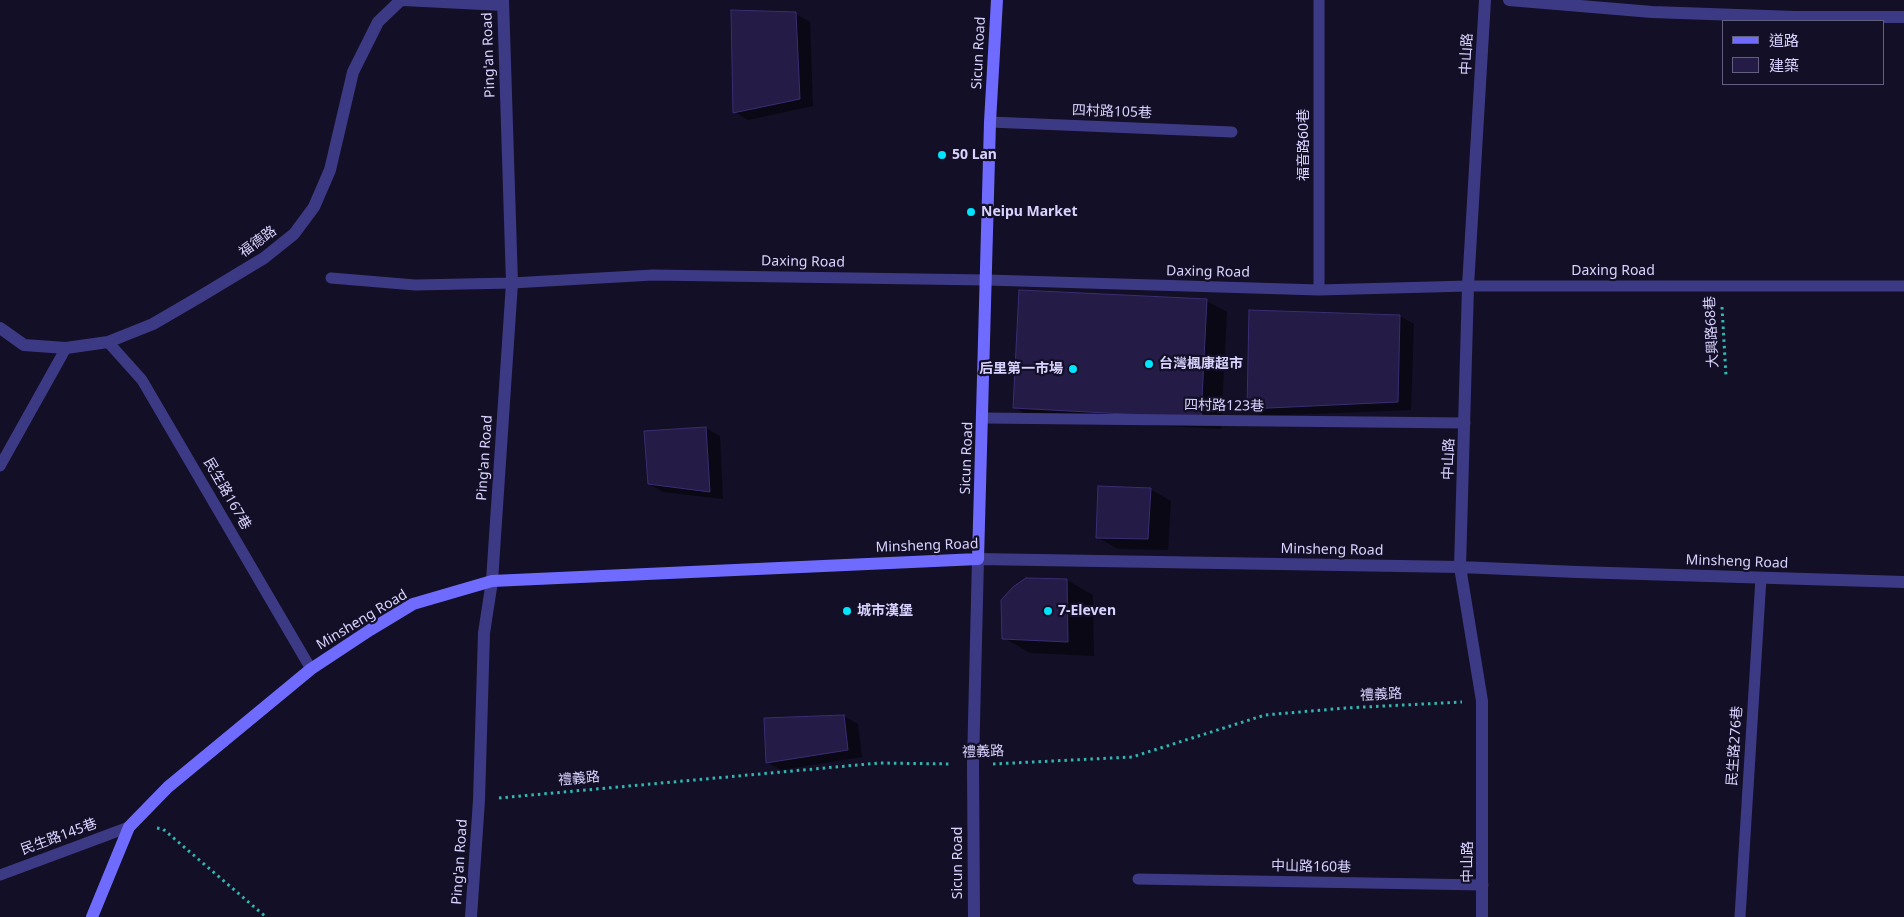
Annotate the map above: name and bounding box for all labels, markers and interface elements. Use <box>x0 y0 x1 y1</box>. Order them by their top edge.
street label: Ping'an Road <box>479 12 499 98</box>
street label: Sicun Road <box>969 16 989 90</box>
legend <box>1722 20 1884 85</box>
text: 道路 <box>1769 30 1799 50</box>
street label: 中山路 <box>1458 33 1476 75</box>
text: 建築 <box>1769 55 1799 75</box>
street label: 四村路105巷 <box>1072 102 1152 122</box>
street label: 福音路60巷 <box>1296 109 1312 181</box>
place label: 50 Lan <box>952 147 997 163</box>
marker: 50 Lan <box>936 149 948 161</box>
place label: Neipu Market <box>981 204 1077 220</box>
marker: Neipu Market <box>965 206 977 218</box>
street label: 福德路 <box>236 223 280 261</box>
street label: Daxing Road <box>761 253 845 271</box>
street label: Daxing Road <box>1166 263 1250 281</box>
street label: Daxing Road <box>1571 263 1655 279</box>
street label: 大興路68巷 <box>1702 296 1722 368</box>
place label: 台灣楓康超市 <box>1159 356 1243 372</box>
marker: 台灣楓康超市 <box>1143 358 1155 370</box>
place label: 后里第一市場 <box>979 361 1063 377</box>
marker: 后里第一市場 <box>1067 363 1079 375</box>
street label: 四村路123巷 <box>1184 397 1264 415</box>
street label: Ping'an Road <box>474 415 496 501</box>
street label: Sicun Road <box>957 421 977 495</box>
street label: 中山路 <box>1440 438 1458 480</box>
street label: 民生路167巷 <box>200 455 254 533</box>
street label: Minsheng Road <box>875 536 979 556</box>
street label: Minsheng Road <box>1280 541 1384 559</box>
street label: Minsheng Road <box>1685 552 1789 572</box>
street label: Minsheng Road <box>314 586 410 654</box>
place label: 城市漢堡 <box>857 603 913 619</box>
place label: 7-Eleven <box>1058 603 1116 619</box>
marker: 城市漢堡 <box>841 605 853 617</box>
marker: 7-Eleven <box>1042 605 1054 617</box>
street label: 禮義路 <box>1360 686 1402 704</box>
street label: 民生路276巷 <box>1724 705 1746 787</box>
street label: 禮義路 <box>962 743 1004 761</box>
street label: 禮義路 <box>557 769 601 789</box>
street label: 民生路145巷 <box>19 815 99 859</box>
street label: Ping'an Road <box>449 819 471 905</box>
street label: Sicun Road <box>950 827 966 899</box>
street label: 中山路 <box>1460 841 1476 883</box>
street label: 中山路160巷 <box>1271 858 1351 876</box>

